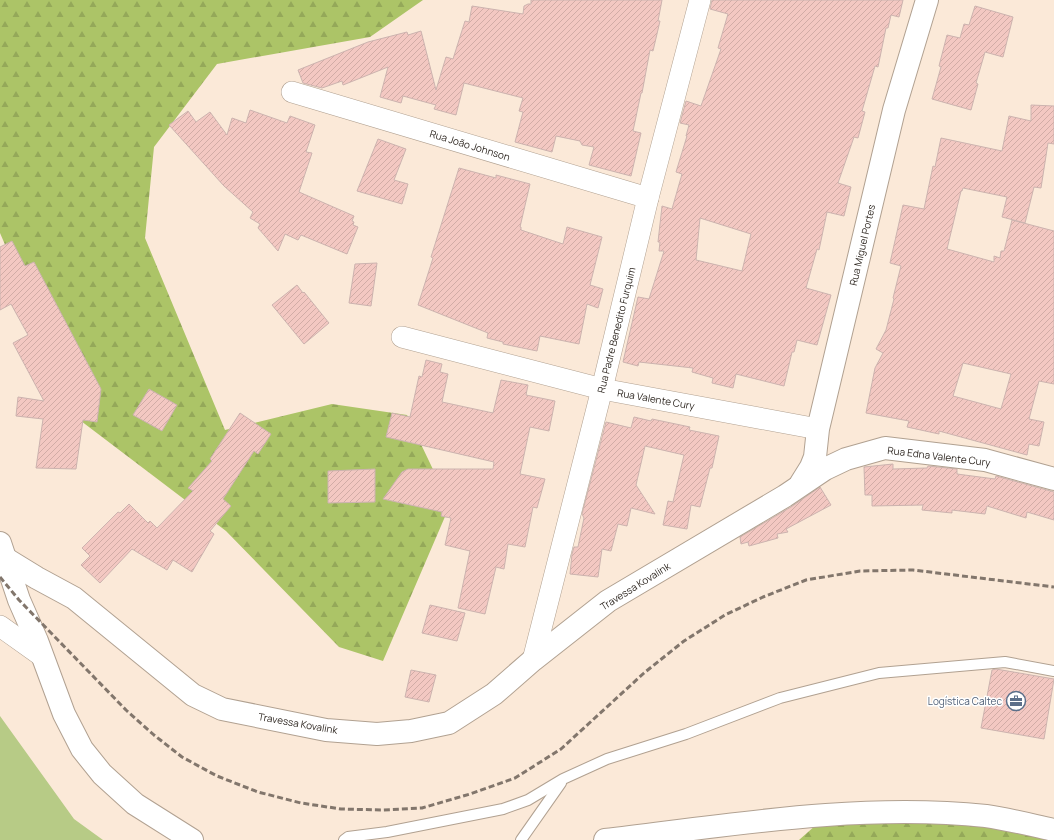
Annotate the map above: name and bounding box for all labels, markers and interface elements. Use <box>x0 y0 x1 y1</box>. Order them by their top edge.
street label: Rua João Johnson <box>428 126 512 164</box>
street label: Rua Miguel Portes <box>846 203 878 287</box>
street label: Rua Padre Benedito Furquim <box>594 266 638 394</box>
street label: Rua Valente Cury <box>616 385 697 413</box>
street label: Rua Edna Valente Cury <box>887 443 992 469</box>
street label: Travessa Kovalink <box>597 558 674 613</box>
office icon: Logística Caltec <box>1005 690 1027 712</box>
place label: Logística Caltec <box>928 694 1002 708</box>
street label: Travessa Kovalink <box>257 709 340 737</box>

